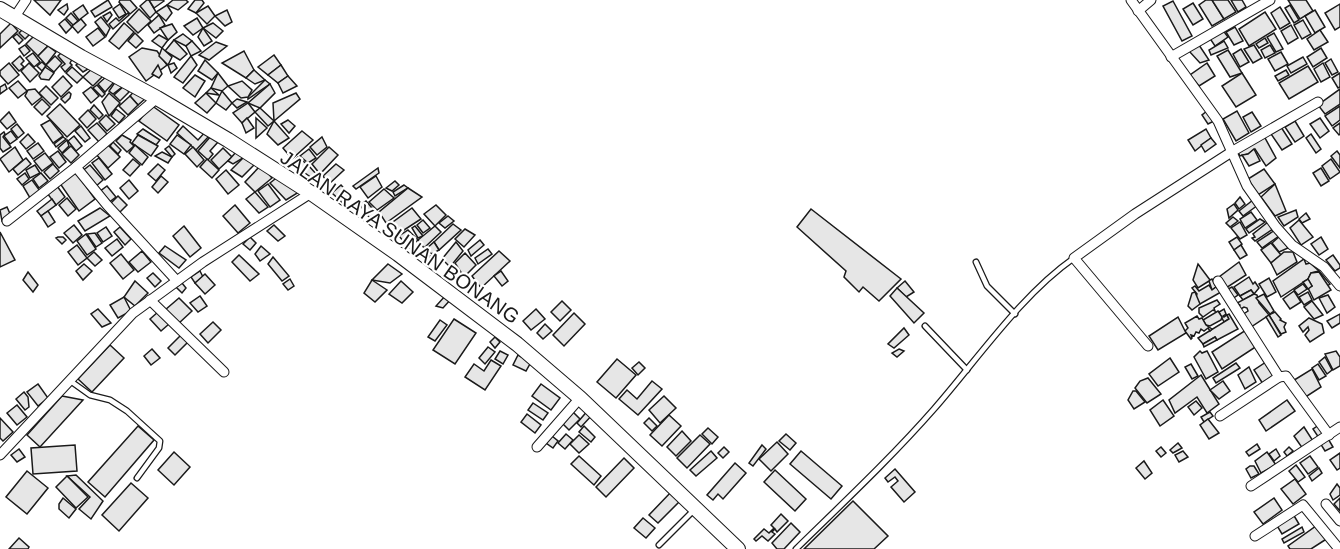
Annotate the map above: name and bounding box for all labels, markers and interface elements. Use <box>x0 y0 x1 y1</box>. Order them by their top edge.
street label: JALAN RAYA SUNAN BONANG <box>277 146 523 328</box>

